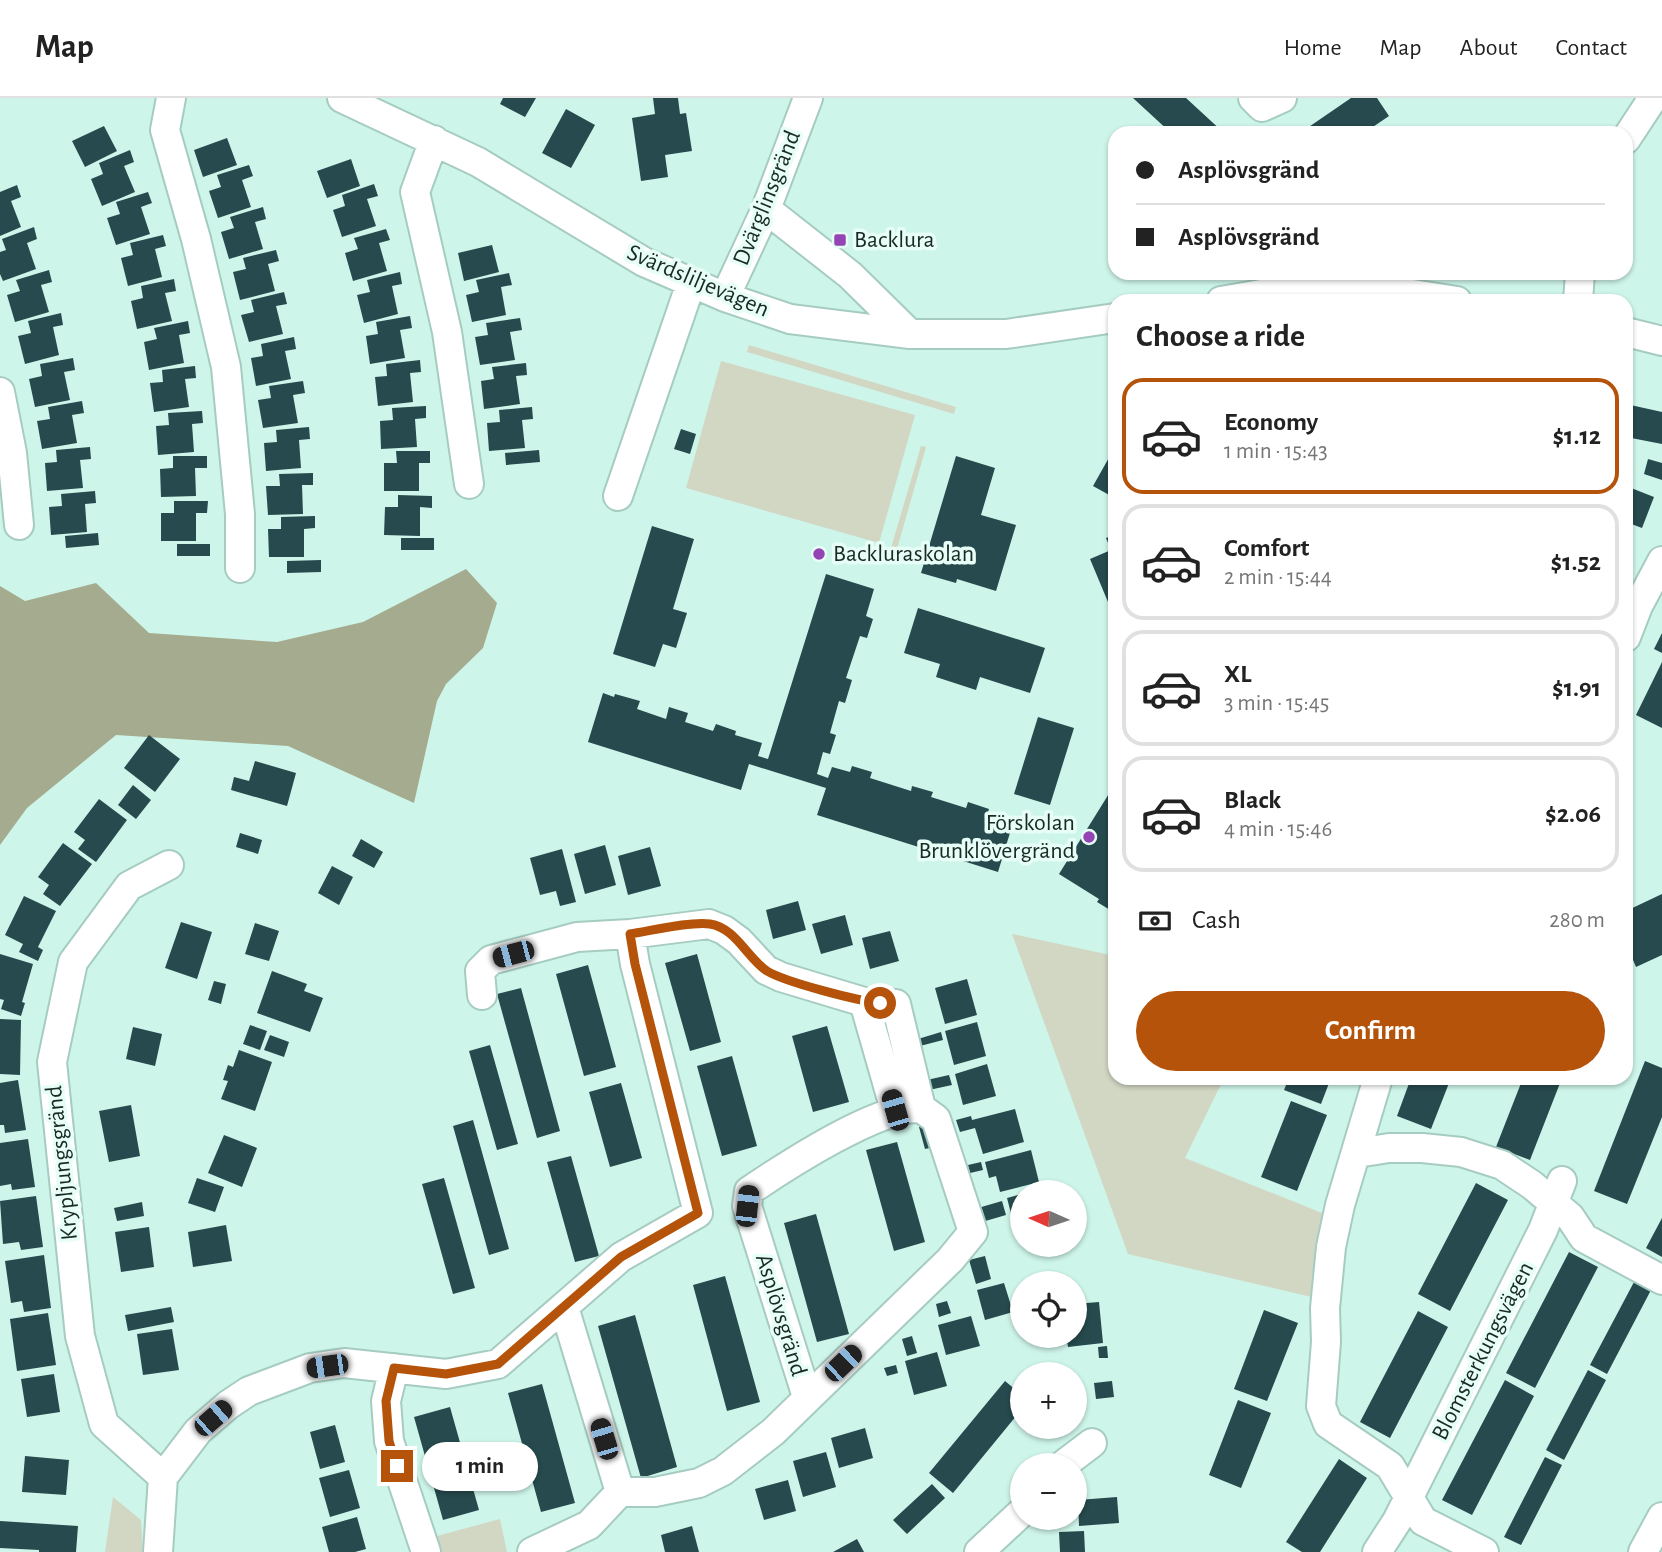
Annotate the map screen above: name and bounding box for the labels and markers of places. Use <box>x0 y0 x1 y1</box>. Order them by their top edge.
place label: Backlura <box>854 228 935 252</box>
marker: Backlura <box>832 232 848 248</box>
place label: Backluraskolan <box>833 542 974 566</box>
marker: Backluraskolan <box>811 546 827 562</box>
place label: Förskolan Brunklövergränd <box>918 811 1075 863</box>
marker: Förskolan Brunklövergränd <box>1081 829 1097 845</box>

